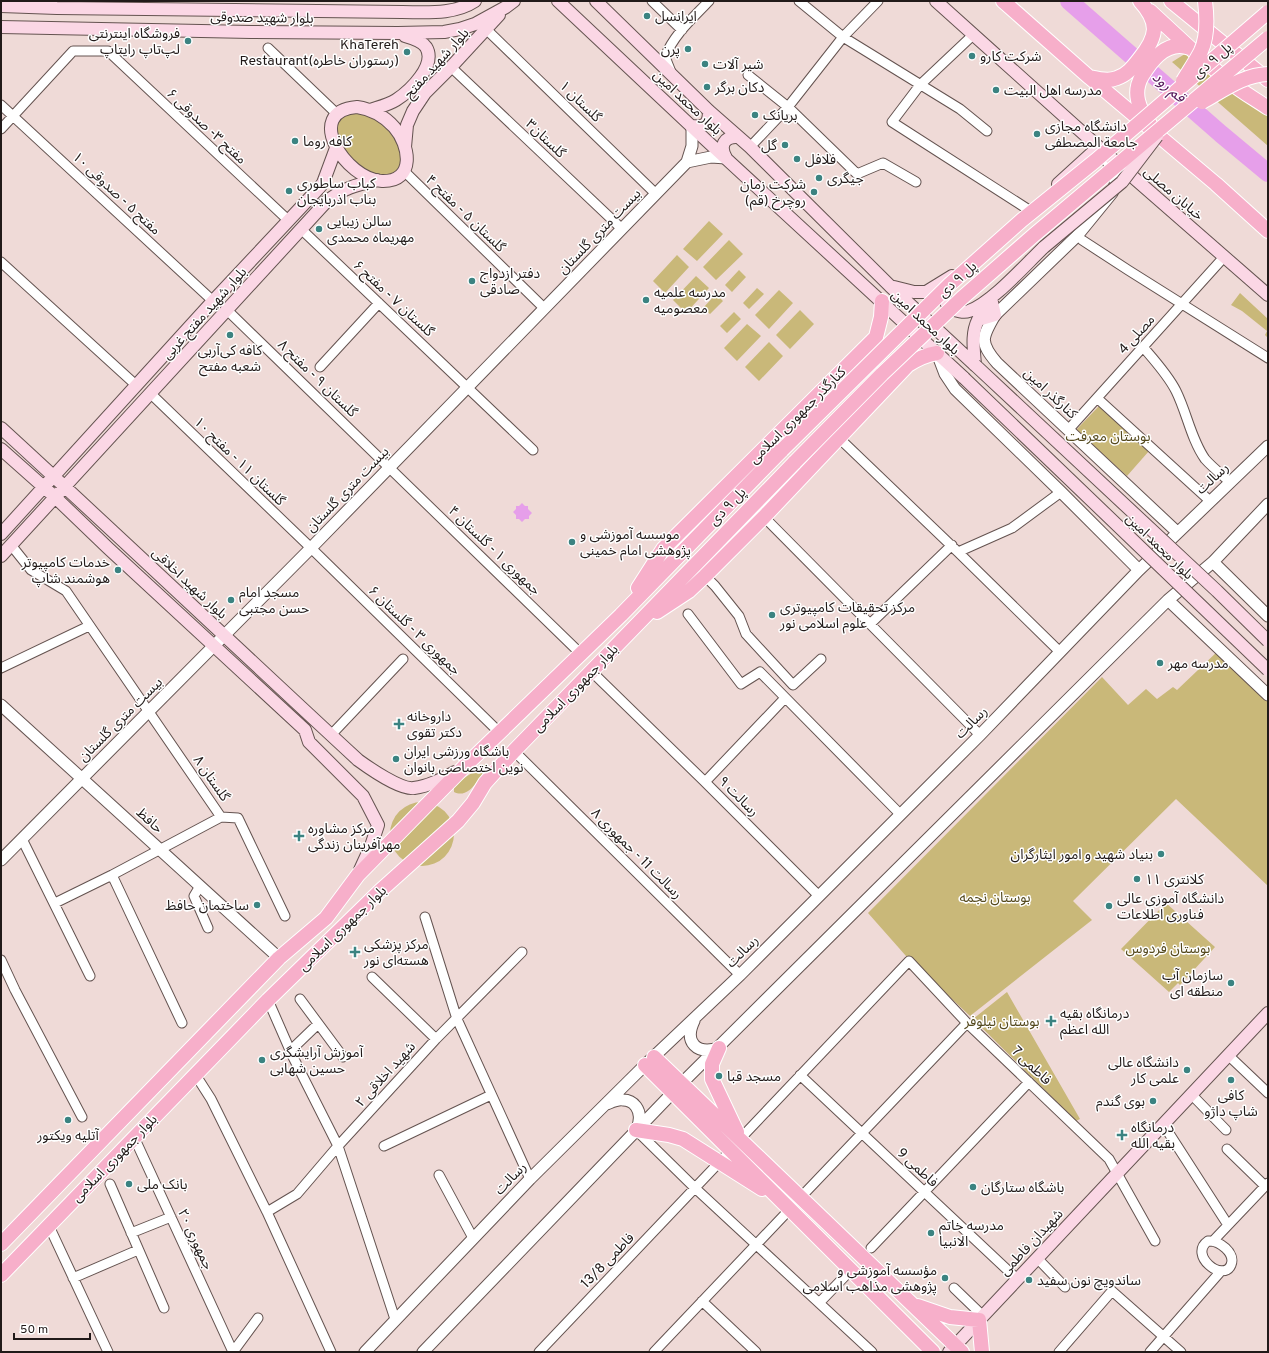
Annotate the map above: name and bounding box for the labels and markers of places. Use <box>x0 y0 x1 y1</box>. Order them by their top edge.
place label: ایرانسل <box>655 9 697 26</box>
marker: ایرانسل <box>642 11 652 21</box>
place label: فروشگاه اینترنتی لپ‌تاپ رایتاپ <box>89 26 180 59</box>
marker: فروشگاه اینترنتی لپ‌تاپ رایتاپ <box>183 36 193 46</box>
place label: KhaTereh Restaurant(رستوران خاطره) <box>239 37 399 70</box>
place label: پرن <box>661 42 680 59</box>
marker: پرن <box>683 44 693 54</box>
marker: KhaTereh Restaurant(رستوران خاطره) <box>402 47 412 57</box>
place label: شرکت کارو <box>980 49 1042 66</box>
marker: شرکت کارو <box>967 51 977 61</box>
place label: شیر آلات <box>713 57 763 74</box>
marker: شیر آلات <box>700 59 710 69</box>
place label: دکان برگر <box>714 80 765 97</box>
marker: دکان برگر <box>702 82 712 92</box>
place label: مدرسه اهل البیت <box>1004 83 1102 100</box>
marker: مدرسه اهل البیت <box>991 85 1001 95</box>
place label: بریانک <box>763 108 798 125</box>
marker: بریانک <box>750 110 760 120</box>
place label: دانشگاه مجازی جامعة المصطفی <box>1045 119 1138 152</box>
marker: دانشگاه مجازی جامعة المصطفی <box>1032 129 1042 139</box>
place label: کافه روما <box>303 134 352 151</box>
marker: کافه روما <box>290 136 300 146</box>
place label: گل <box>761 138 777 155</box>
marker: گل <box>780 140 790 150</box>
place label: فلافل <box>805 152 836 169</box>
marker: فلافل <box>792 154 802 164</box>
place label: جیگری <box>827 171 864 188</box>
marker: جیگری <box>814 173 824 183</box>
place label: کباب ساطوری بناب اذربایجان <box>297 176 376 209</box>
place label: شرکت زمان روچرخ (قم) <box>740 177 806 211</box>
marker: کباب ساطوری بناب اذربایجان <box>284 186 294 196</box>
marker: شرکت زمان روچرخ (قم) <box>809 187 819 197</box>
place label: سالن زیبایی مهریماه محمدی <box>327 214 414 247</box>
marker: سالن زیبایی مهریماه محمدی <box>314 224 324 234</box>
place label: دفتر ازدواج صادقی <box>480 266 541 299</box>
marker: دفتر ازدواج صادقی <box>467 276 477 286</box>
place label: مدرسه علمیه معصومیه <box>654 285 726 318</box>
marker: مدرسه علمیه معصومیه <box>641 295 651 305</box>
marker: کافه کی‌آربی شعبه مفتح <box>225 330 235 340</box>
place label: کافه کی‌آربی شعبه مفتح <box>198 343 262 377</box>
place label: موسسه آموزشی و پژوهشی امام خمینی <box>580 527 691 561</box>
marker: موسسه آموزشی و پژوهشی امام خمینی <box>567 537 577 547</box>
place label: خدمات کامپیوتر هوشمند شاپ <box>21 555 110 588</box>
marker: خدمات کامپیوتر هوشمند شاپ <box>113 565 123 575</box>
place label: مسجد امام حسن مجتبی <box>239 585 309 618</box>
marker: مسجد امام حسن مجتبی <box>226 595 236 605</box>
place label: مرکز تحقیقات کامپیوتری علوم اسلامی نور <box>779 600 915 634</box>
marker: مرکز تحقیقات کامپیوتری علوم اسلامی نور <box>767 610 777 620</box>
place label: مدرسه مهر <box>1167 656 1229 673</box>
marker: مدرسه مهر <box>1155 658 1165 668</box>
place label: داروخانه دکتر تقوی <box>407 709 462 742</box>
marker: داروخانه دکتر تقوی <box>394 719 404 729</box>
place label: باشگاه ورزشی ایران نوین اختصاصی بانوان <box>404 744 524 777</box>
marker: باشگاه ورزشی ایران نوین اختصاصی بانوان <box>391 754 401 764</box>
place label: مرکز مشاوره مهرآفرینان زندگی <box>308 821 400 854</box>
marker: مرکز مشاوره مهرآفرینان زندگی <box>293 830 305 842</box>
place label: بنیاد شهید و امور ایثارگران <box>1011 847 1153 864</box>
marker: بنیاد شهید و امور ایثارگران <box>1156 849 1166 859</box>
place label: کلانتری ۱۱ <box>1145 872 1204 889</box>
marker: کلانتری ۱۱ <box>1132 874 1142 884</box>
place label: دانشگاه آموزی عالی فناوری اطلاعات <box>1117 891 1225 924</box>
place label: ساختمان حافظ <box>165 898 249 915</box>
marker: ساختمان حافظ <box>252 900 262 910</box>
marker: دانشگاه آموزی عالی فناوری اطلاعات <box>1104 901 1114 911</box>
place label: مرکز پزشکی هسته‌ای نور <box>363 937 429 970</box>
marker: مرکز پزشکی هسته‌ای نور <box>349 946 361 958</box>
place label: سازمان آب منطقه ای <box>1162 968 1223 1001</box>
marker: سازمان آب منطقه ای <box>1226 978 1236 988</box>
place label: درمانگاه بقیه الله اعظم <box>1060 1006 1130 1040</box>
marker: درمانگاه بقیه الله اعظم <box>1045 1015 1057 1027</box>
place label: آموزش آرایشگری حسین شهابی <box>270 1045 364 1078</box>
marker: آموزش آرایشگری حسین شهابی <box>257 1055 267 1065</box>
place label: دانشگاه عالی علمی کار <box>1108 1055 1179 1088</box>
marker: دانشگاه عالی علمی کار <box>1182 1065 1192 1075</box>
place label: مسجد قبا <box>727 1069 781 1086</box>
marker: مسجد قبا <box>714 1071 724 1081</box>
marker: کافی شاپ داژو <box>1226 1075 1236 1085</box>
place label: کافی شاپ داژو <box>1204 1088 1258 1121</box>
place label: بوی گندم <box>1096 1094 1145 1112</box>
marker: بوی گندم <box>1148 1096 1158 1106</box>
marker: آتلیه ویکتور <box>63 1115 73 1125</box>
place label: درمانگاه بقیه الله <box>1131 1120 1175 1153</box>
place label: آتلیه ویکتور <box>36 1128 100 1145</box>
marker: درمانگاه بقیه الله <box>1116 1129 1128 1141</box>
place label: بانک ملی <box>137 1177 188 1194</box>
marker: بانک ملی <box>124 1179 134 1189</box>
place label: باشگاه ستارگان <box>981 1180 1064 1197</box>
marker: باشگاه ستارگان <box>968 1182 978 1192</box>
place label: مدرسه خاتم الانبیا <box>939 1218 1004 1251</box>
marker: مدرسه خاتم الانبیا <box>926 1228 936 1238</box>
place label: مؤسسه آموزشی و پژوهشی مذاهب اسلامی <box>802 1263 937 1296</box>
marker: مؤسسه آموزشی و پژوهشی مذاهب اسلامی <box>940 1273 950 1283</box>
place label: ساندویچ نون سفید <box>1037 1273 1141 1291</box>
marker: ساندویچ نون سفید <box>1024 1275 1034 1285</box>

